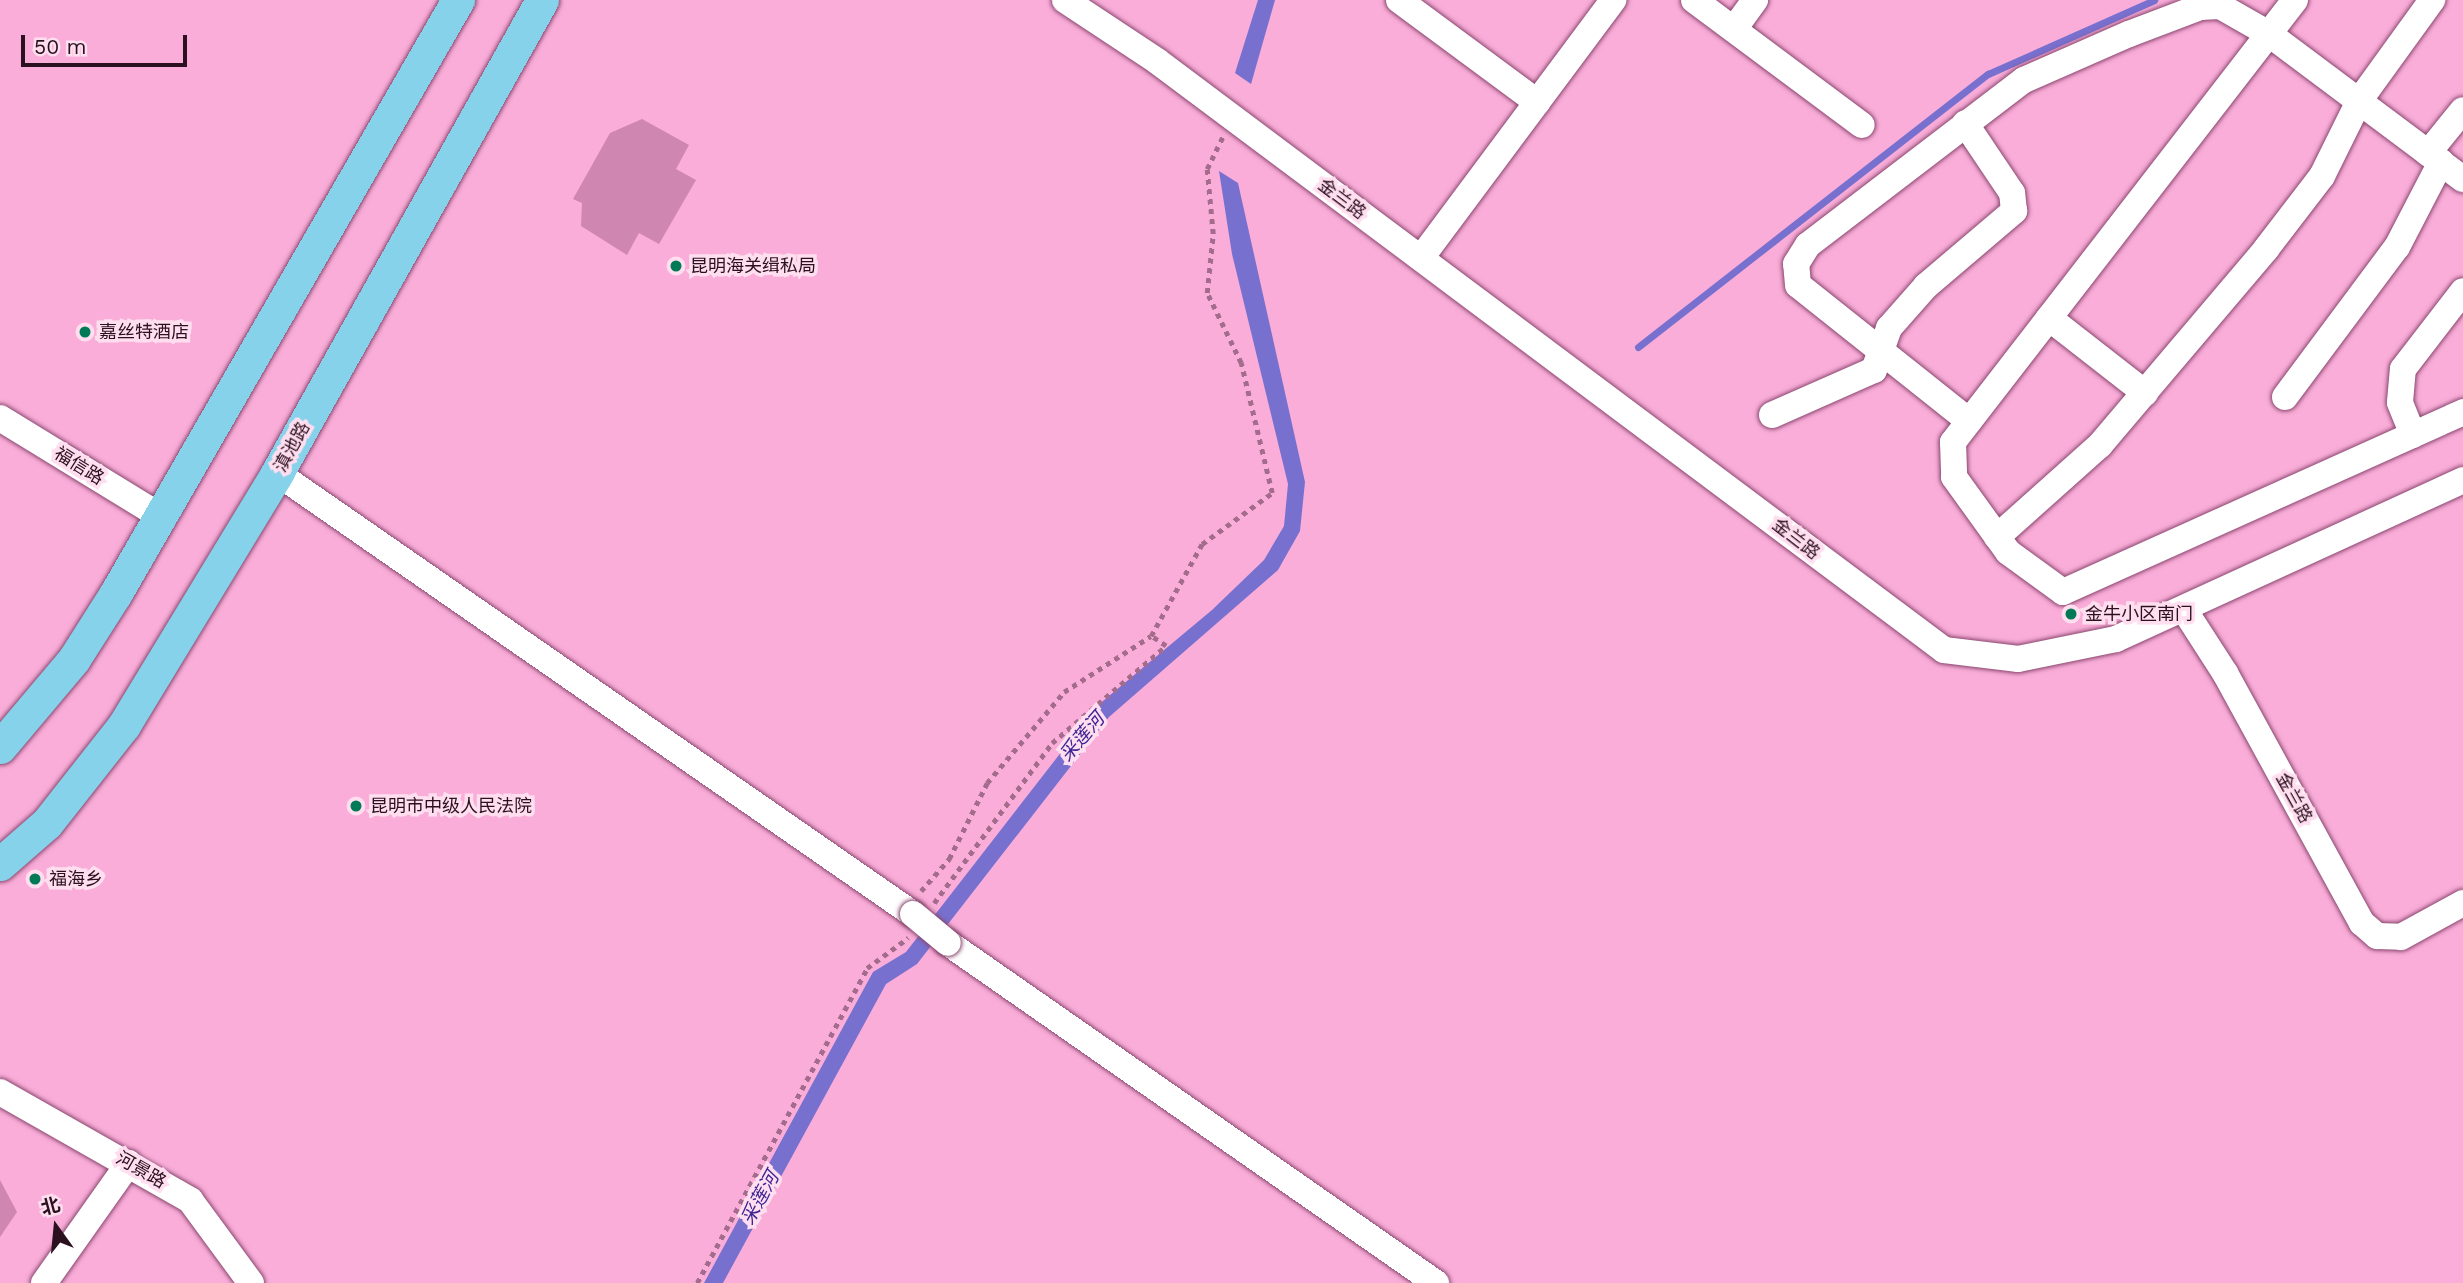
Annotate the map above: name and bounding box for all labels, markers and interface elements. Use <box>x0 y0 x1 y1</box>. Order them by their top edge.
scale bar <box>24 21 191 65</box>
text: 50 m <box>34 34 86 59</box>
street label: 金兰路 <box>1314 174 1370 224</box>
place label: 昆明海关缉私局 <box>690 255 816 277</box>
marker: 昆明海关缉私局 <box>668 258 684 274</box>
place label: 嘉丝特酒店 <box>99 321 189 343</box>
marker: 嘉丝特酒店 <box>77 324 93 340</box>
street label: 滇池路 <box>269 418 315 476</box>
street label: 福信路 <box>50 443 108 489</box>
street label: 金兰路 <box>1768 514 1824 564</box>
place label: 金牛小区南门 <box>2085 603 2193 625</box>
marker: 金牛小区南门 <box>2063 606 2079 622</box>
water label: 采莲河 <box>1055 708 1109 766</box>
street label: 金兰路 <box>2271 769 2317 827</box>
place label: 昆明市中级人民法院 <box>370 795 532 817</box>
marker: 昆明市中级人民法院 <box>348 798 364 814</box>
place label: 福海乡 <box>49 868 103 890</box>
marker: 福海乡 <box>27 871 43 887</box>
street label: 河景路 <box>112 1147 170 1193</box>
water label: 采莲河 <box>736 1168 784 1228</box>
north arrow <box>21 1192 91 1262</box>
text: 北 <box>38 1193 63 1220</box>

